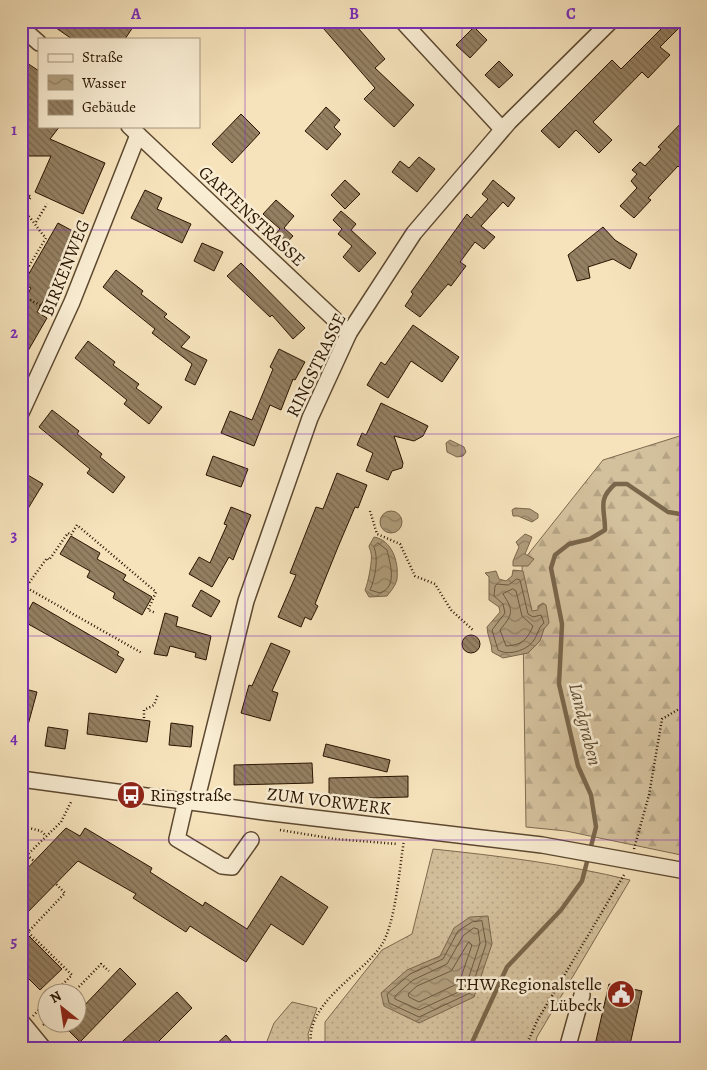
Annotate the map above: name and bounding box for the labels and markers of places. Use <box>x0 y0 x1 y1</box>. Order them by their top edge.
bus stop icon: Ringstraße <box>116 780 146 810</box>
place label: Ringstraße <box>150 783 232 807</box>
place label: THW Regionalstelle Lübeck <box>456 972 602 1017</box>
public building icon: THW Regionalstelle Lübeck <box>606 979 636 1009</box>

